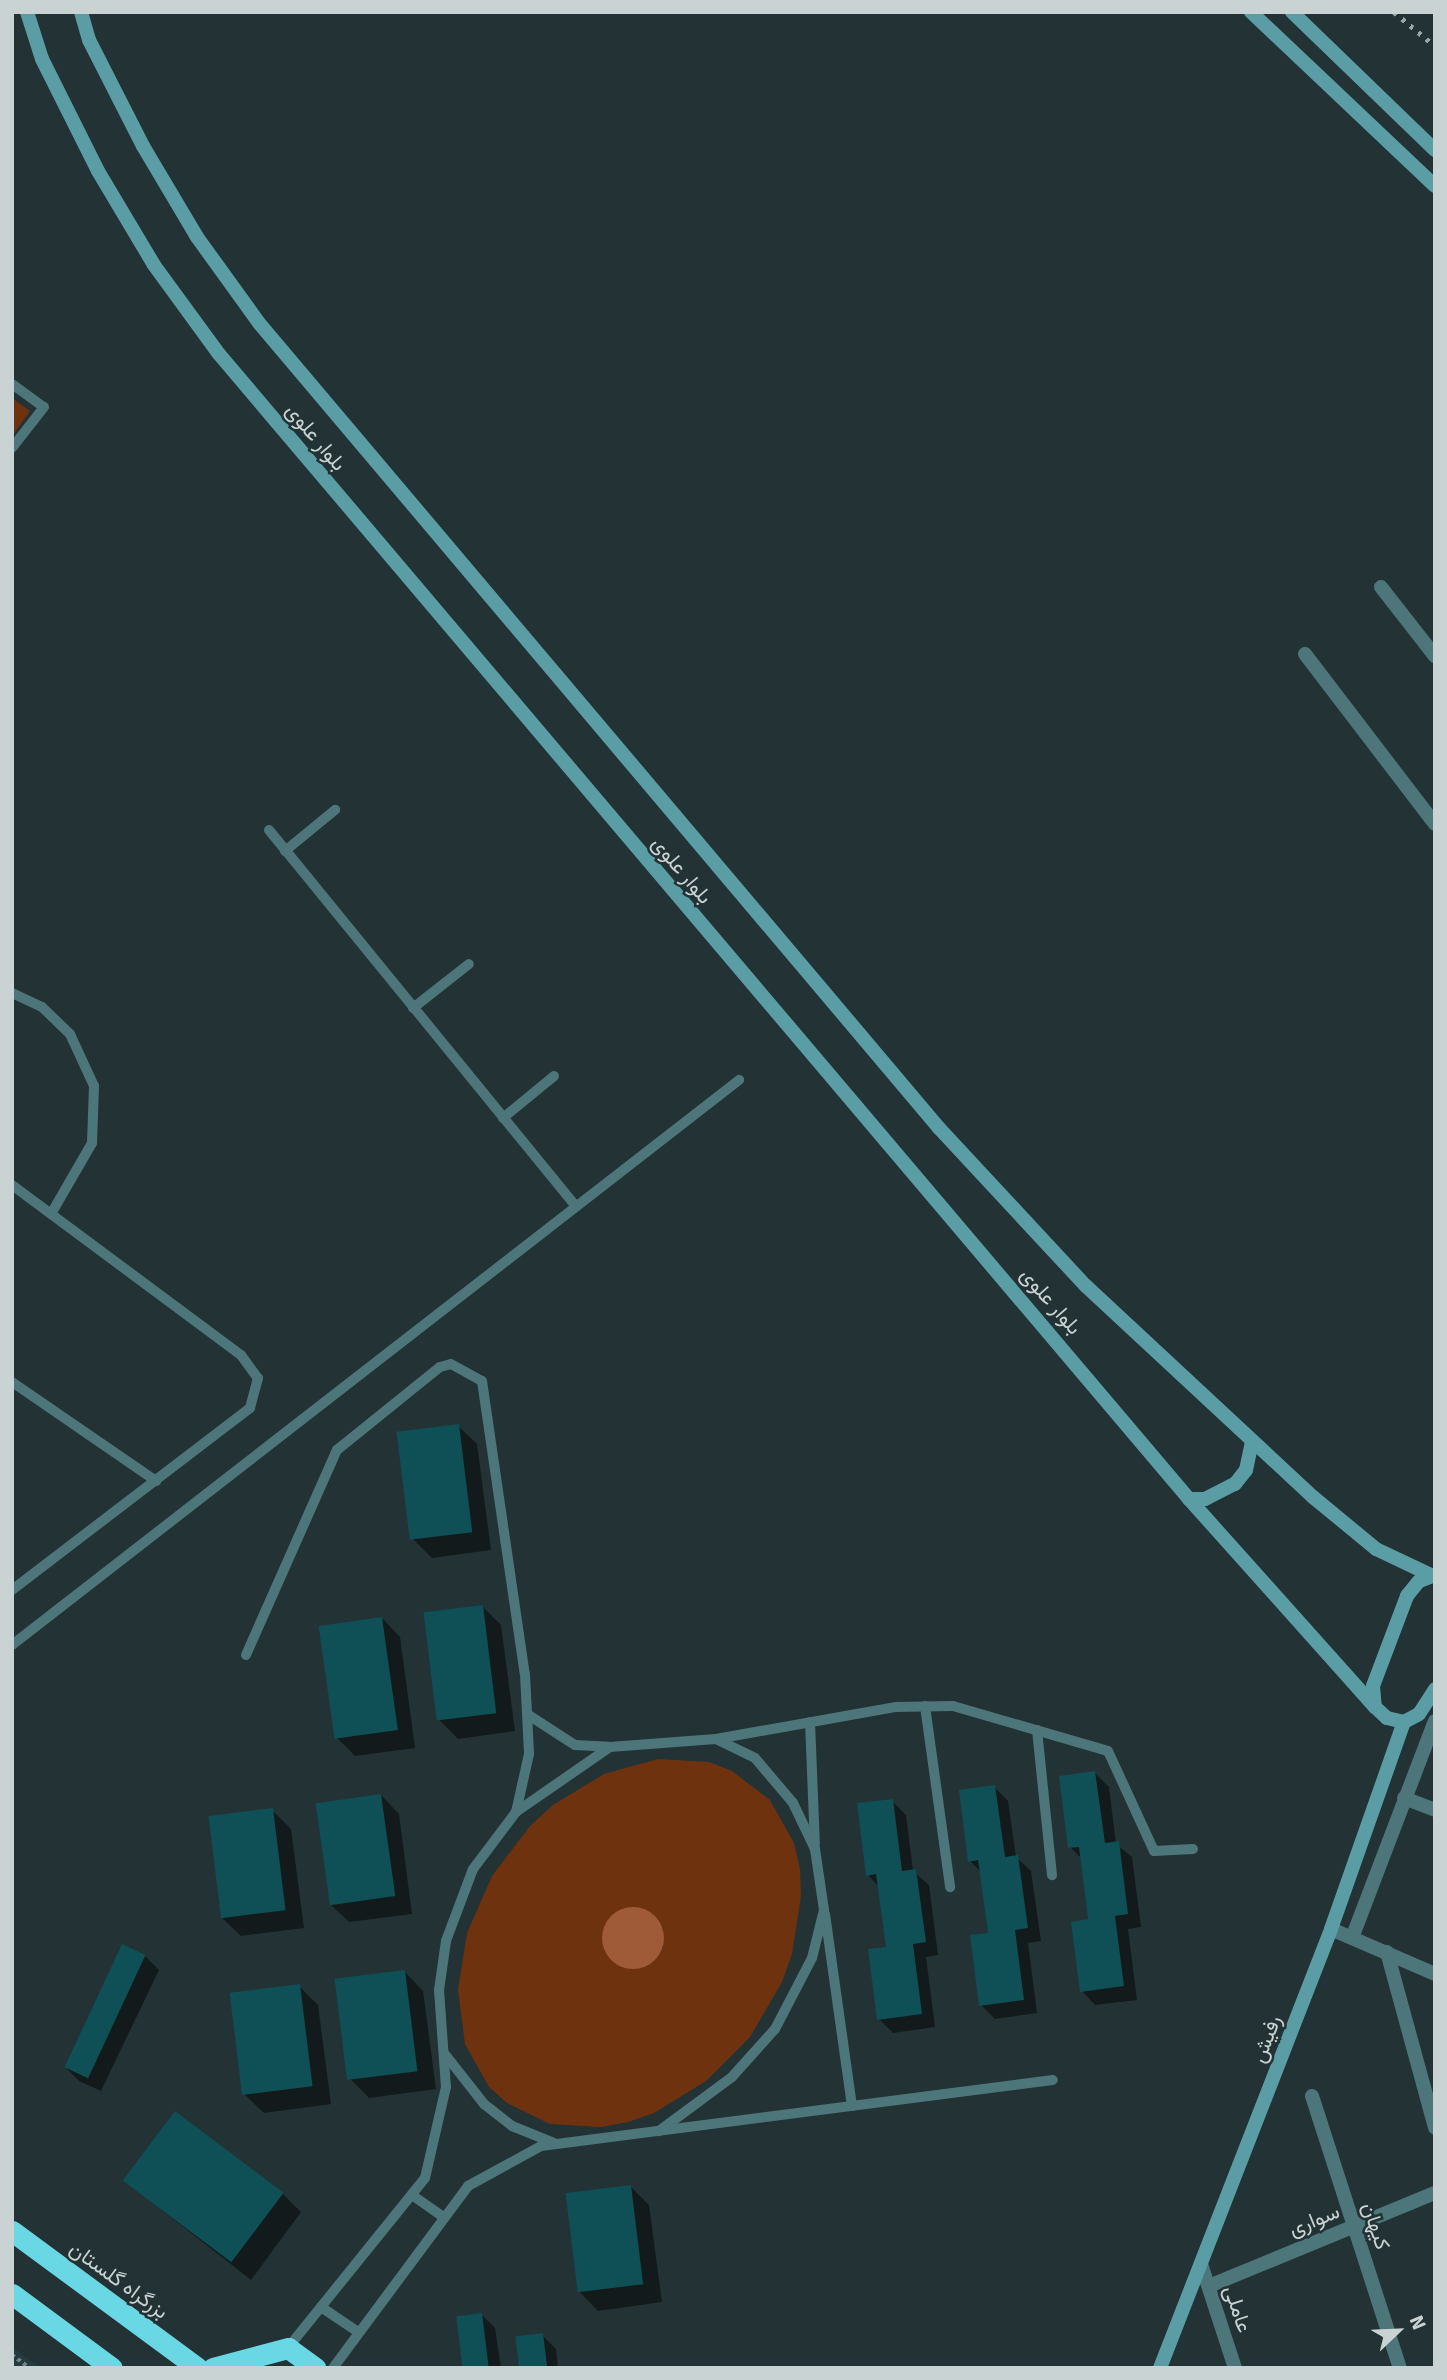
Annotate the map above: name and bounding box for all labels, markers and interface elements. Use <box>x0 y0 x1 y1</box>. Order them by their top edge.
street label: بلوار علوی <box>280 398 352 476</box>
street label: بلوار علوی <box>646 831 718 909</box>
street label: بلوار علوی <box>1015 1262 1087 1340</box>
street label: رفیش <box>1245 2012 1287 2066</box>
street label: سواری <box>1285 2198 1343 2242</box>
street label: کیهان <box>1357 2199 1395 2253</box>
street label: بزرگراه گلستان <box>65 2236 173 2324</box>
street label: عاملی <box>1219 2282 1257 2336</box>
north arrow <box>1363 2296 1433 2366</box>
text: N <box>1404 2312 1431 2334</box>

